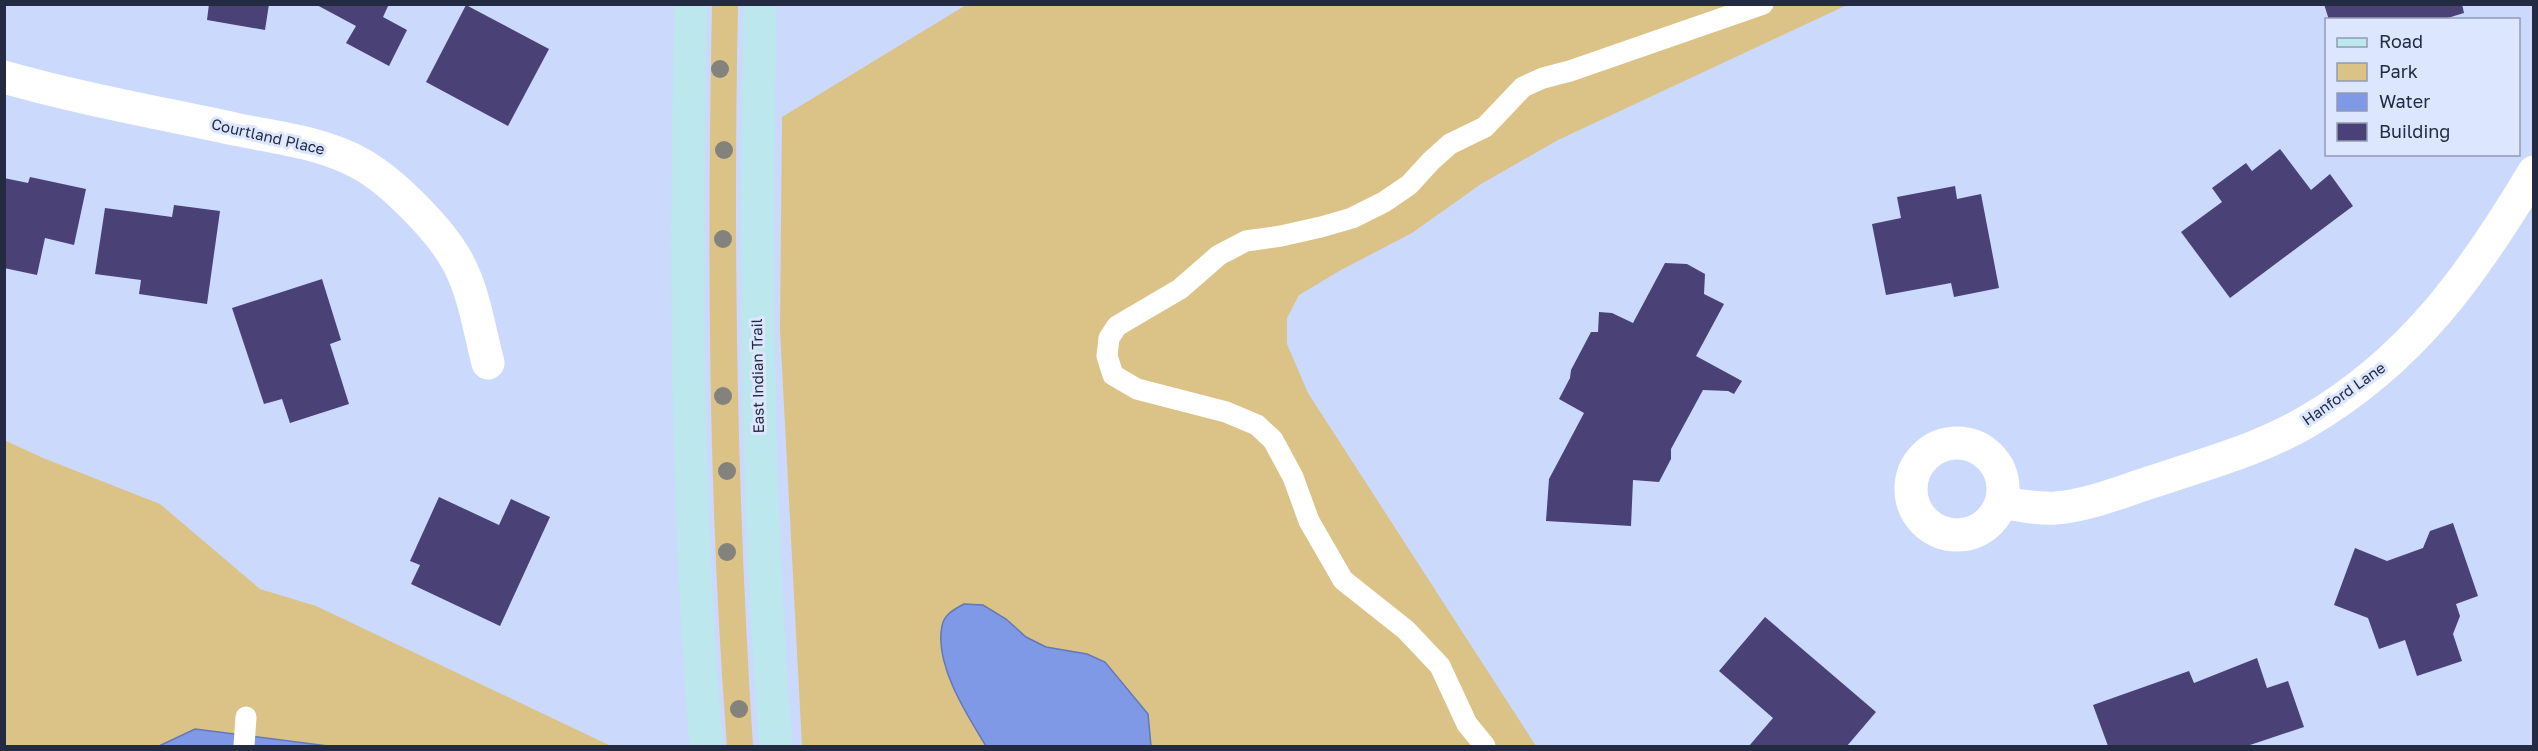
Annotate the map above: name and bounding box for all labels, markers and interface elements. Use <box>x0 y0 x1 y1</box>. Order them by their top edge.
legend <box>2325 18 2520 156</box>
text: Road <box>2379 30 2423 52</box>
text: Park <box>2379 60 2418 82</box>
text: Water <box>2379 90 2430 112</box>
street label: Courtland Place <box>210 114 327 158</box>
text: Building <box>2379 120 2450 142</box>
street label: East Indian Trail <box>747 318 767 434</box>
street label: Hanford Lane <box>2298 358 2389 428</box>

